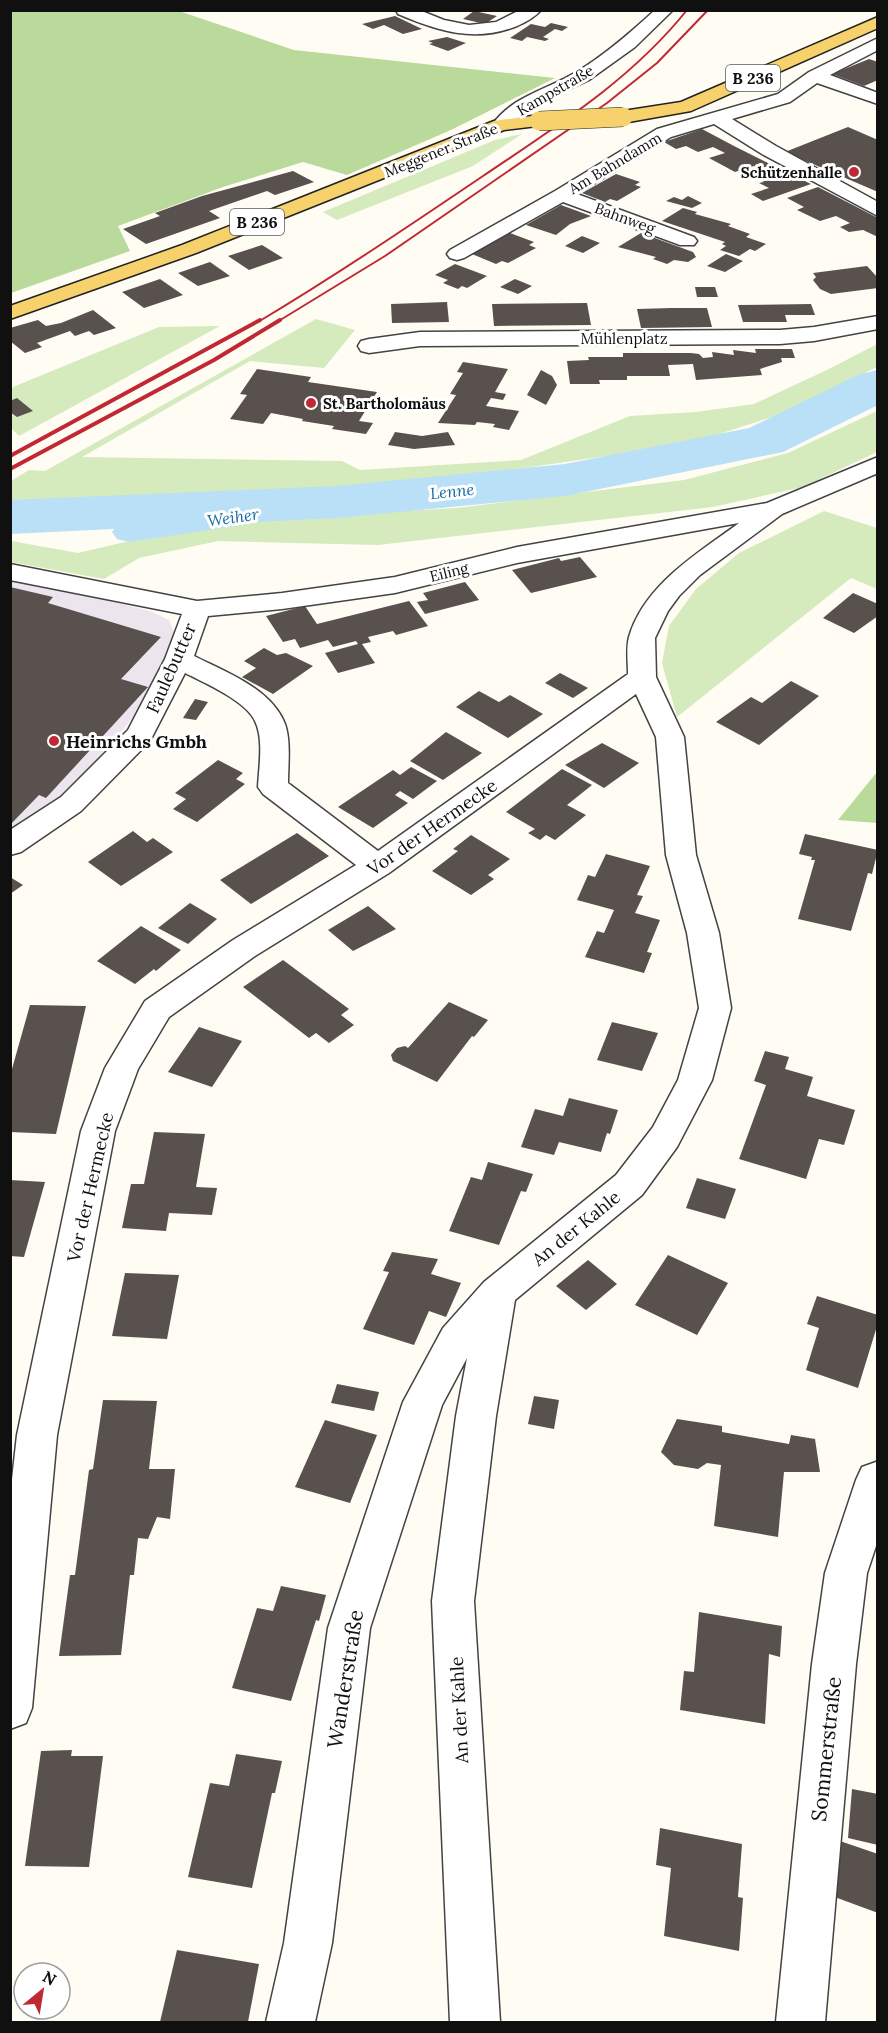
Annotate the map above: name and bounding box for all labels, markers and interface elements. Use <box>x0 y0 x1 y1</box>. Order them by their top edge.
street label: Kampstraße <box>513 60 597 120</box>
road number: B 236 <box>726 65 780 91</box>
street label: Meggener Straße <box>381 119 501 181</box>
street label: Am Bahndamm <box>564 128 665 199</box>
place label: Schützenhalle <box>741 163 842 182</box>
marker: Schützenhalle <box>847 165 861 179</box>
street label: Bahnweg <box>592 198 659 238</box>
road number: B 236 <box>230 209 284 235</box>
street label: Mühlenplatz <box>580 329 668 348</box>
place label: St. Bartholomäus <box>323 394 446 413</box>
marker: St. Bartholomäus <box>304 396 318 410</box>
water label: Lenne <box>429 479 475 503</box>
water label: Weiher <box>206 503 261 531</box>
street label: Eiling <box>428 558 471 586</box>
street label: Faulebutter <box>141 619 201 717</box>
place label: Heinrichs Gmbh <box>66 730 207 753</box>
marker: Heinrichs Gmbh <box>47 734 61 748</box>
street label: Vor der Hermecke <box>362 774 501 881</box>
street label: Vor der Hermecke <box>61 1110 118 1265</box>
street label: An der Kahle <box>526 1185 625 1271</box>
street label: Wanderstraße <box>321 1608 369 1750</box>
street label: An der Kahle <box>445 1656 473 1765</box>
street label: Sommerstraße <box>805 1675 847 1823</box>
north arrow <box>12 1961 72 2021</box>
text: N <box>39 1966 60 1990</box>

